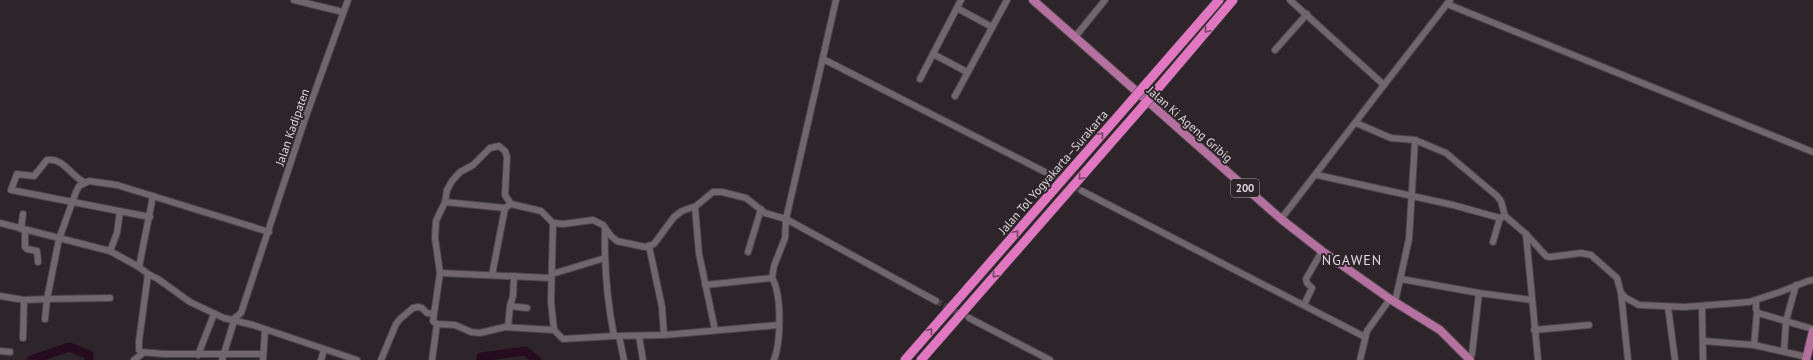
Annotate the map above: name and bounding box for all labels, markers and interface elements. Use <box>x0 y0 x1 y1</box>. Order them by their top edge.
one-way arrow <box>1205 25 1212 32</box>
street label: Jalan Ki Ageng Gribig <box>1143 82 1236 165</box>
street label: Jalan Kadipaten <box>272 87 312 168</box>
street label: Jalan Tol Yogyakarta–Surakarta <box>994 107 1111 238</box>
one-way arrow <box>1097 132 1104 139</box>
one-way arrow <box>1078 173 1085 180</box>
road number: 200 <box>1231 179 1259 197</box>
one-way arrow <box>1011 230 1018 237</box>
district label: NGAWEN <box>1322 251 1382 269</box>
one-way arrow <box>993 271 1000 278</box>
one-way arrow <box>926 328 933 335</box>

